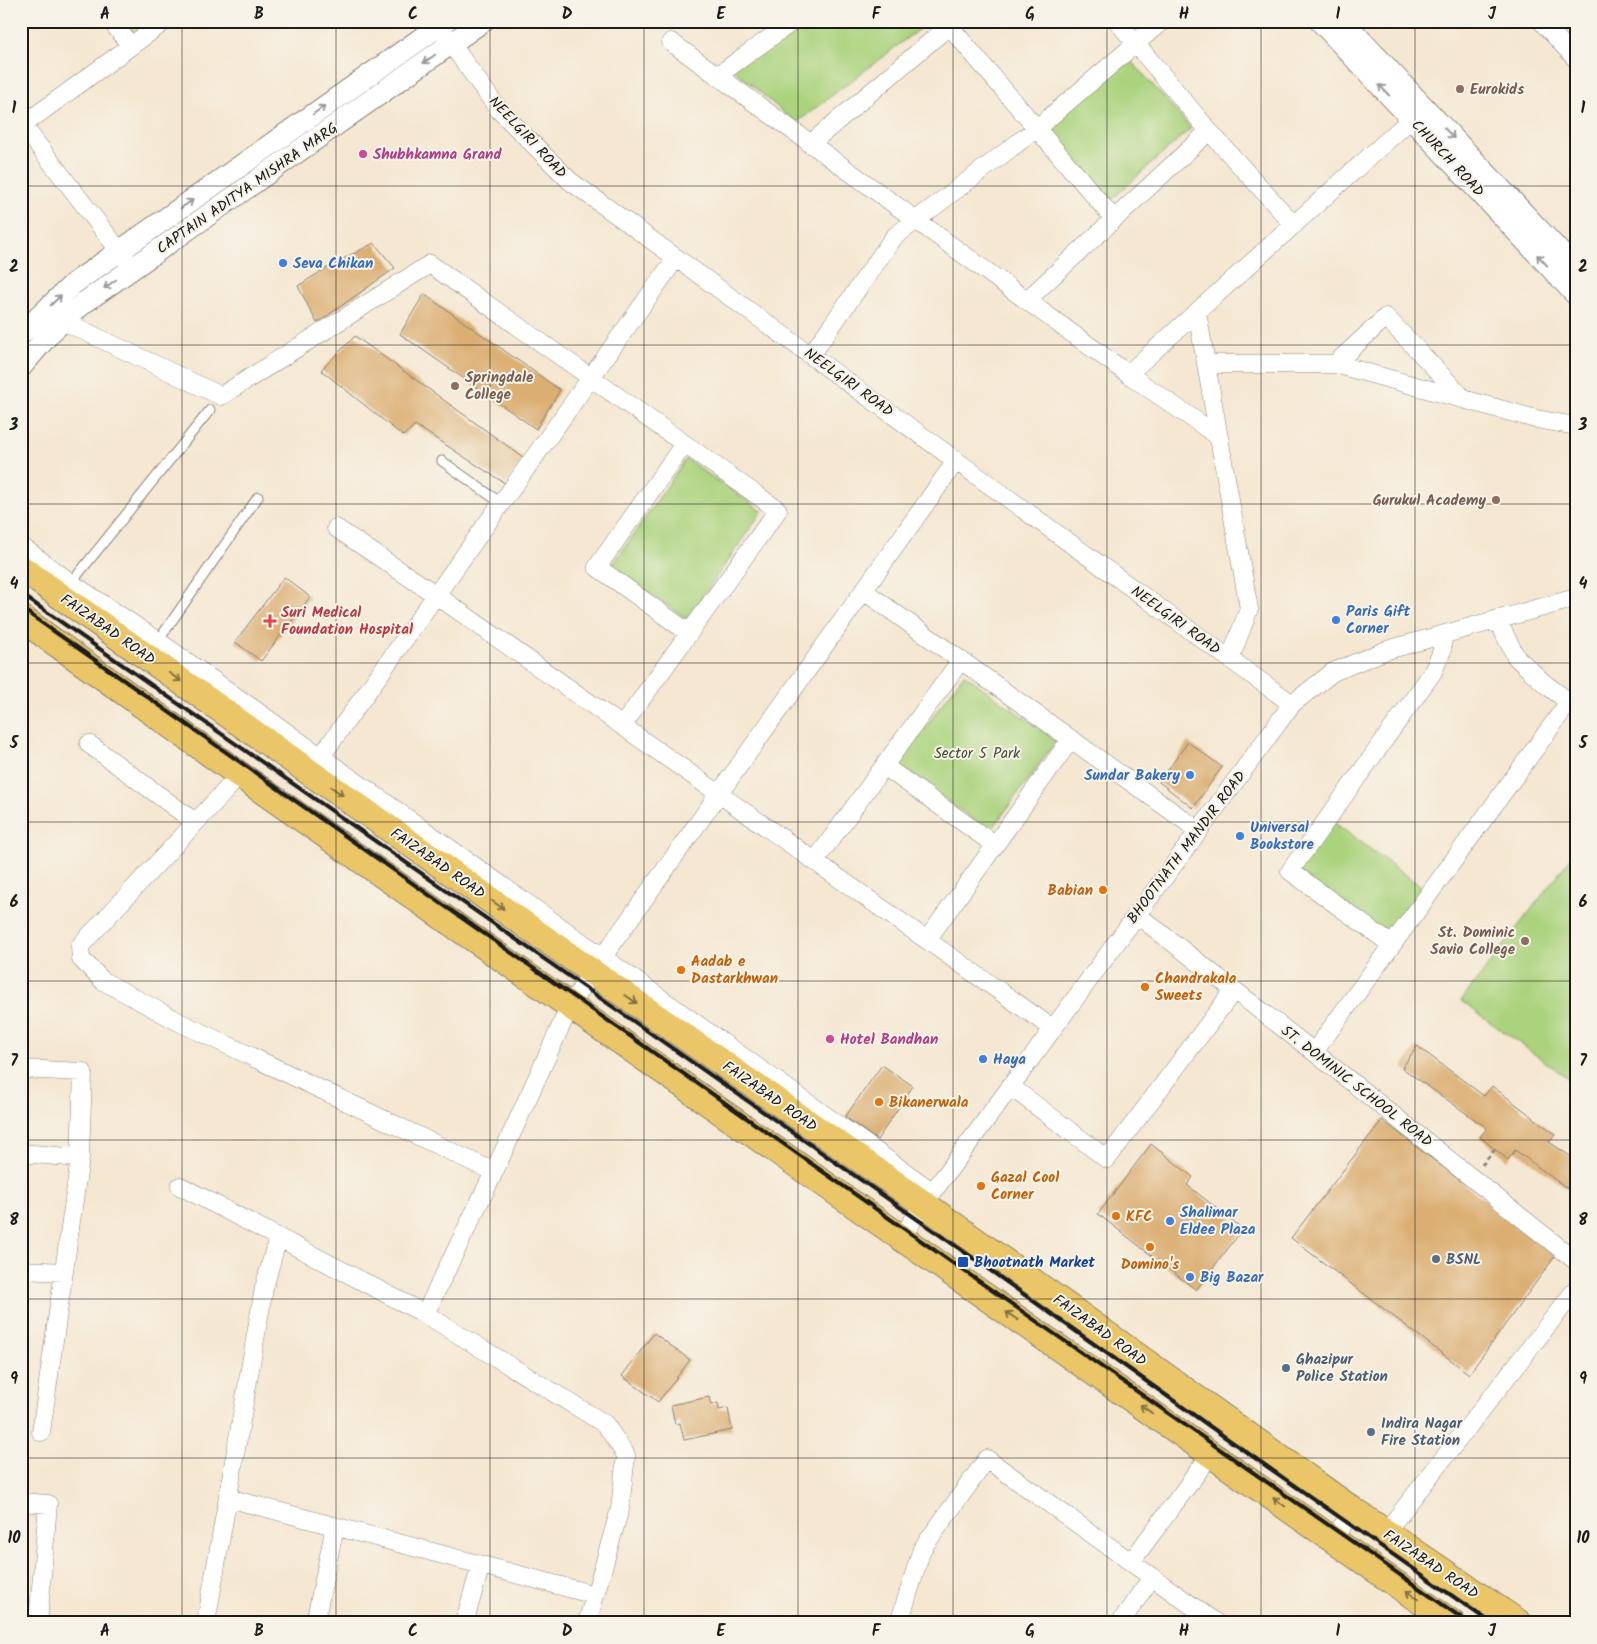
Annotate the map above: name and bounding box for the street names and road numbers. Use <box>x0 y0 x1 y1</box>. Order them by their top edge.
street label: NEELGIRI ROAD <box>482 91 572 185</box>
street label: CHURCH ROAD <box>1405 114 1490 203</box>
street label: CAPTAIN ADITYA MISHRA MARG <box>152 117 343 261</box>
street label: NEELGIRI ROAD <box>799 342 899 424</box>
street label: NEELGIRI ROAD <box>1126 580 1226 662</box>
street label: FAIZABAD ROAD <box>55 588 160 672</box>
street label: BHOOTNATH MANDIR ROAD <box>1121 766 1253 929</box>
street label: FAIZABAD ROAD <box>385 822 490 906</box>
street label: ST. DOMINIC SCHOOL ROAD <box>1275 1020 1438 1154</box>
street label: FAIZABAD ROAD <box>717 1055 822 1139</box>
street label: FAIZABAD ROAD <box>1047 1288 1152 1373</box>
street label: FAIZABAD ROAD <box>1378 1524 1483 1606</box>

